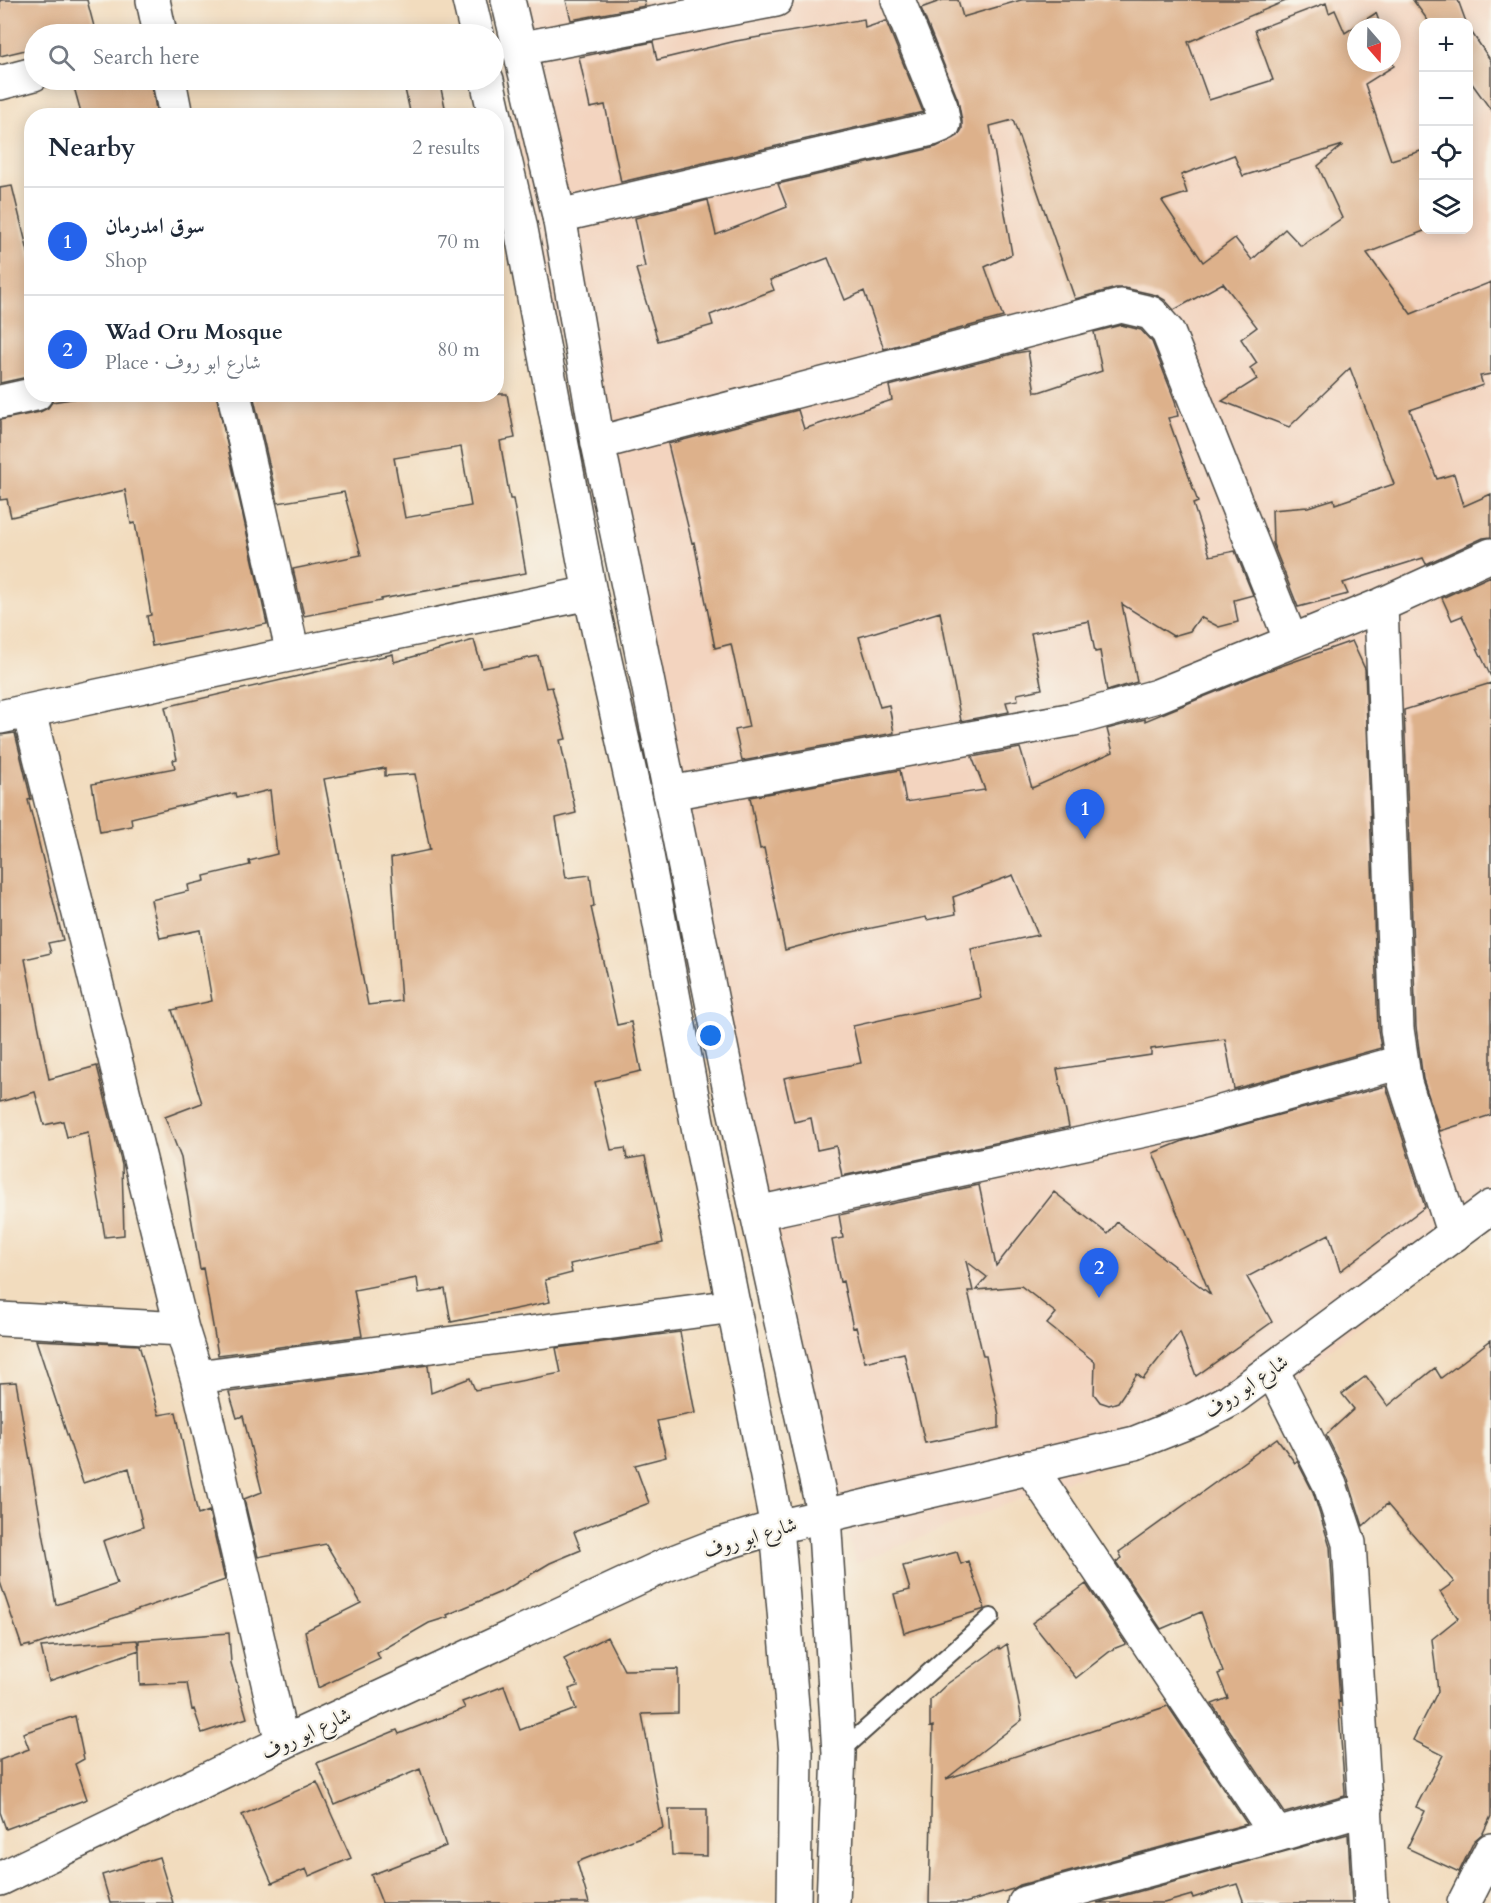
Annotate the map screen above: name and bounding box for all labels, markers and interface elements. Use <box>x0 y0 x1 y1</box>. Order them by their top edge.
north arrow <box>1347 18 1401 72</box>
map controls <box>1419 18 1473 234</box>
button: + <box>1419 18 1473 72</box>
search box <box>24 24 504 90</box>
icon: search <box>45 41 78 74</box>
text: Search here <box>93 42 200 72</box>
button: − <box>1419 72 1473 126</box>
button: locate <box>1419 126 1473 180</box>
text: Nearby <box>48 130 136 165</box>
text: 2 results <box>412 134 480 161</box>
button: layers <box>1419 180 1473 234</box>
text: سوق امدرمان <box>105 211 205 241</box>
text: 1 <box>62 228 73 255</box>
text: 70 m <box>437 228 480 255</box>
text: Shop <box>105 247 147 274</box>
text: Wad Oru Mosque <box>105 317 283 347</box>
text: 2 <box>62 336 73 363</box>
text: 80 m <box>437 336 480 363</box>
text: Place · شارع ابو روف <box>105 349 261 376</box>
pin: 1 <box>1066 790 1104 839</box>
your location <box>696 1021 725 1050</box>
pin: 2 <box>1080 1248 1118 1298</box>
street label: شارع ابو روف <box>1199 1348 1296 1428</box>
street label: شارع ابو روف <box>700 1511 801 1568</box>
street label: شارع ابو روف <box>257 1701 357 1770</box>

